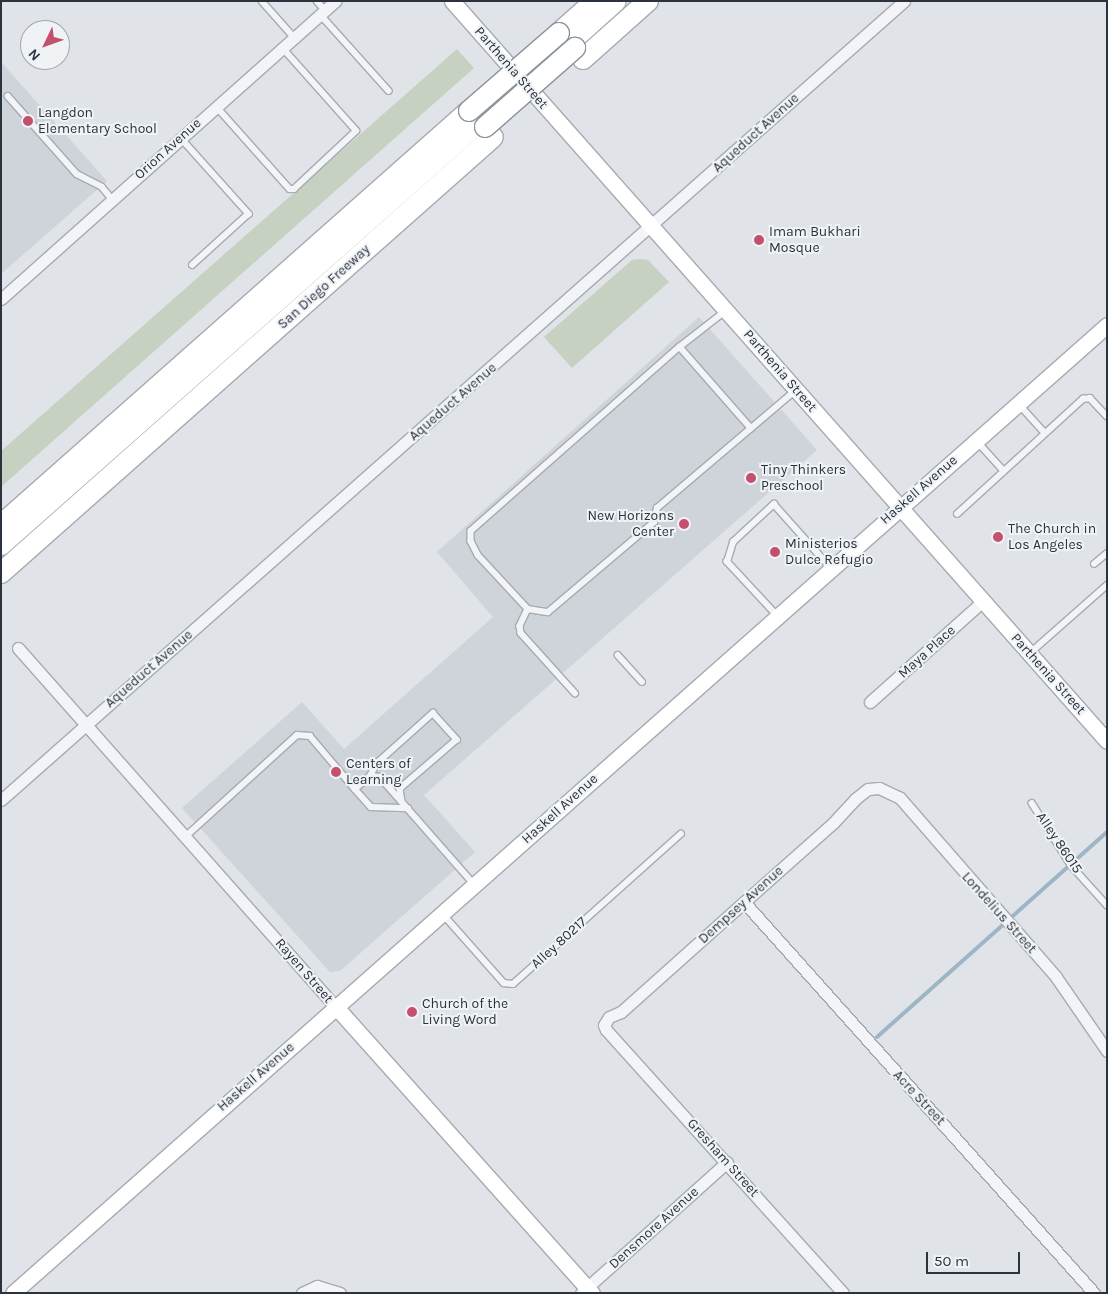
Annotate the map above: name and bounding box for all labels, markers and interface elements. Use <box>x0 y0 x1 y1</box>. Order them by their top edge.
north arrow <box>20 20 70 70</box>
street label: Parthenia Street <box>471 23 551 113</box>
text: N <box>25 45 44 64</box>
street label: Aqueduct Avenue <box>709 90 803 176</box>
place label: Langdon Elementary School <box>38 105 157 138</box>
marker: Langdon Elementary School <box>22 115 34 127</box>
street label: Orion Avenue <box>131 115 205 183</box>
place label: Imam Bukhari Mosque <box>769 224 861 256</box>
marker: Imam Bukhari Mosque <box>753 234 765 246</box>
street label: San Diego Freeway <box>274 241 374 333</box>
street label: Parthenia Street <box>740 326 820 416</box>
street label: Aqueduct Avenue <box>406 359 500 445</box>
street label: Haskell Avenue <box>877 452 961 528</box>
place label: Tiny Thinkers Preschool <box>761 462 846 494</box>
marker: Tiny Thinkers Preschool <box>745 472 757 484</box>
place label: New Horizons Center <box>587 508 674 540</box>
marker: New Horizons Center <box>678 518 690 530</box>
place label: The Church in Los Angeles <box>1008 521 1096 554</box>
marker: The Church in Los Angeles <box>992 531 1004 543</box>
place label: Ministerios Dulce Refugio <box>785 536 873 568</box>
marker: Ministerios Dulce Refugio <box>769 546 781 558</box>
street label: Maya Place <box>895 622 959 682</box>
street label: Aqueduct Avenue <box>102 626 196 712</box>
street label: Parthenia Street <box>1007 630 1089 718</box>
place label: Centers of Learning <box>346 756 411 789</box>
marker: Centers of Learning <box>330 766 342 778</box>
street label: Haskell Avenue <box>518 770 602 848</box>
street label: Alley 86015 <box>1032 809 1086 877</box>
street label: Dempsey Avenue <box>695 863 787 947</box>
street label: Londelius Street <box>958 869 1040 957</box>
street label: Alley 80217 <box>528 914 590 972</box>
street label: Rayen Street <box>271 935 337 1007</box>
place label: Church of the Living Word <box>422 996 508 1028</box>
marker: Church of the Living Word <box>406 1006 418 1018</box>
street label: Haskell Avenue <box>214 1039 298 1115</box>
street label: Acre Street <box>889 1067 949 1129</box>
street label: Gresham Street <box>683 1115 763 1201</box>
street label: Densmore Avenue <box>606 1183 702 1273</box>
scale bar <box>928 1242 1022 1274</box>
text: 50 m <box>934 1252 969 1270</box>

